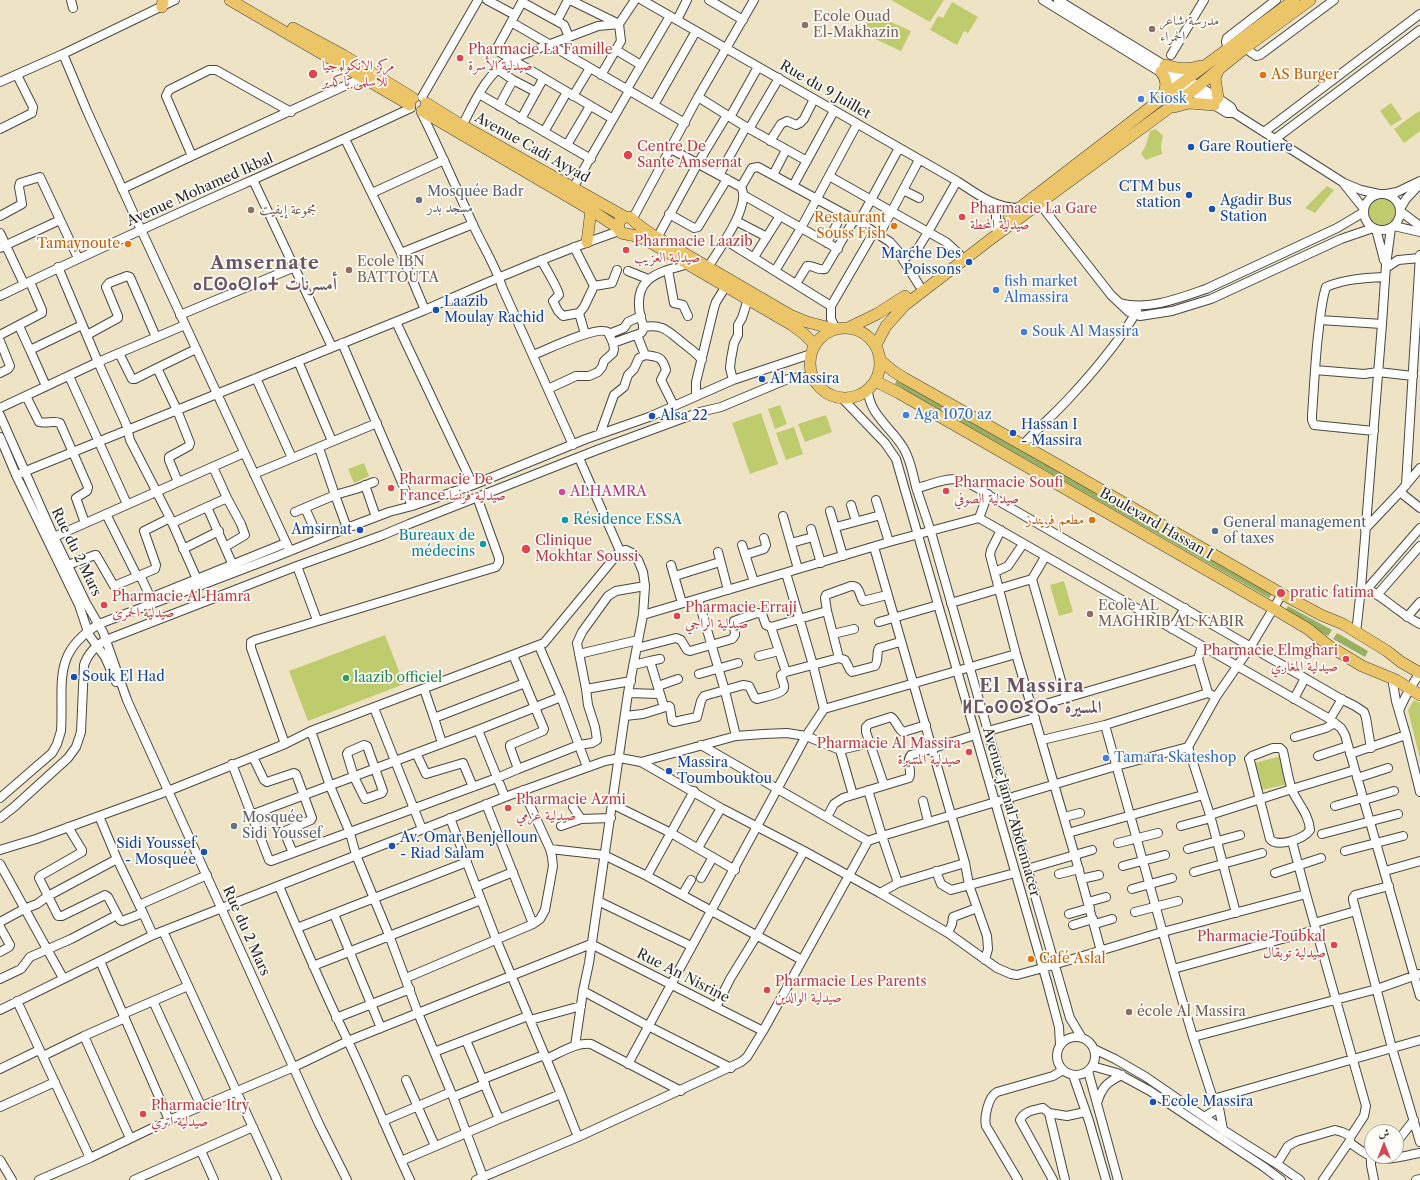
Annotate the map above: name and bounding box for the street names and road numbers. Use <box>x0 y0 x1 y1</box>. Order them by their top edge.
street label: Rue du 9 Juillet <box>777 57 873 123</box>
street label: Avenue Cadi Ayyad <box>472 109 592 187</box>
street label: Avenue Mohamed Ikbal <box>124 150 276 230</box>
street label: Boulevard Hassan I <box>1096 485 1216 563</box>
street label: Rue du 2 Mars <box>47 505 105 599</box>
street label: Avenue Jamal Abdennacer <box>979 726 1043 898</box>
street label: Rue du 2 Mars <box>219 884 273 978</box>
street label: Rue An Nisrine <box>634 945 732 1007</box>

